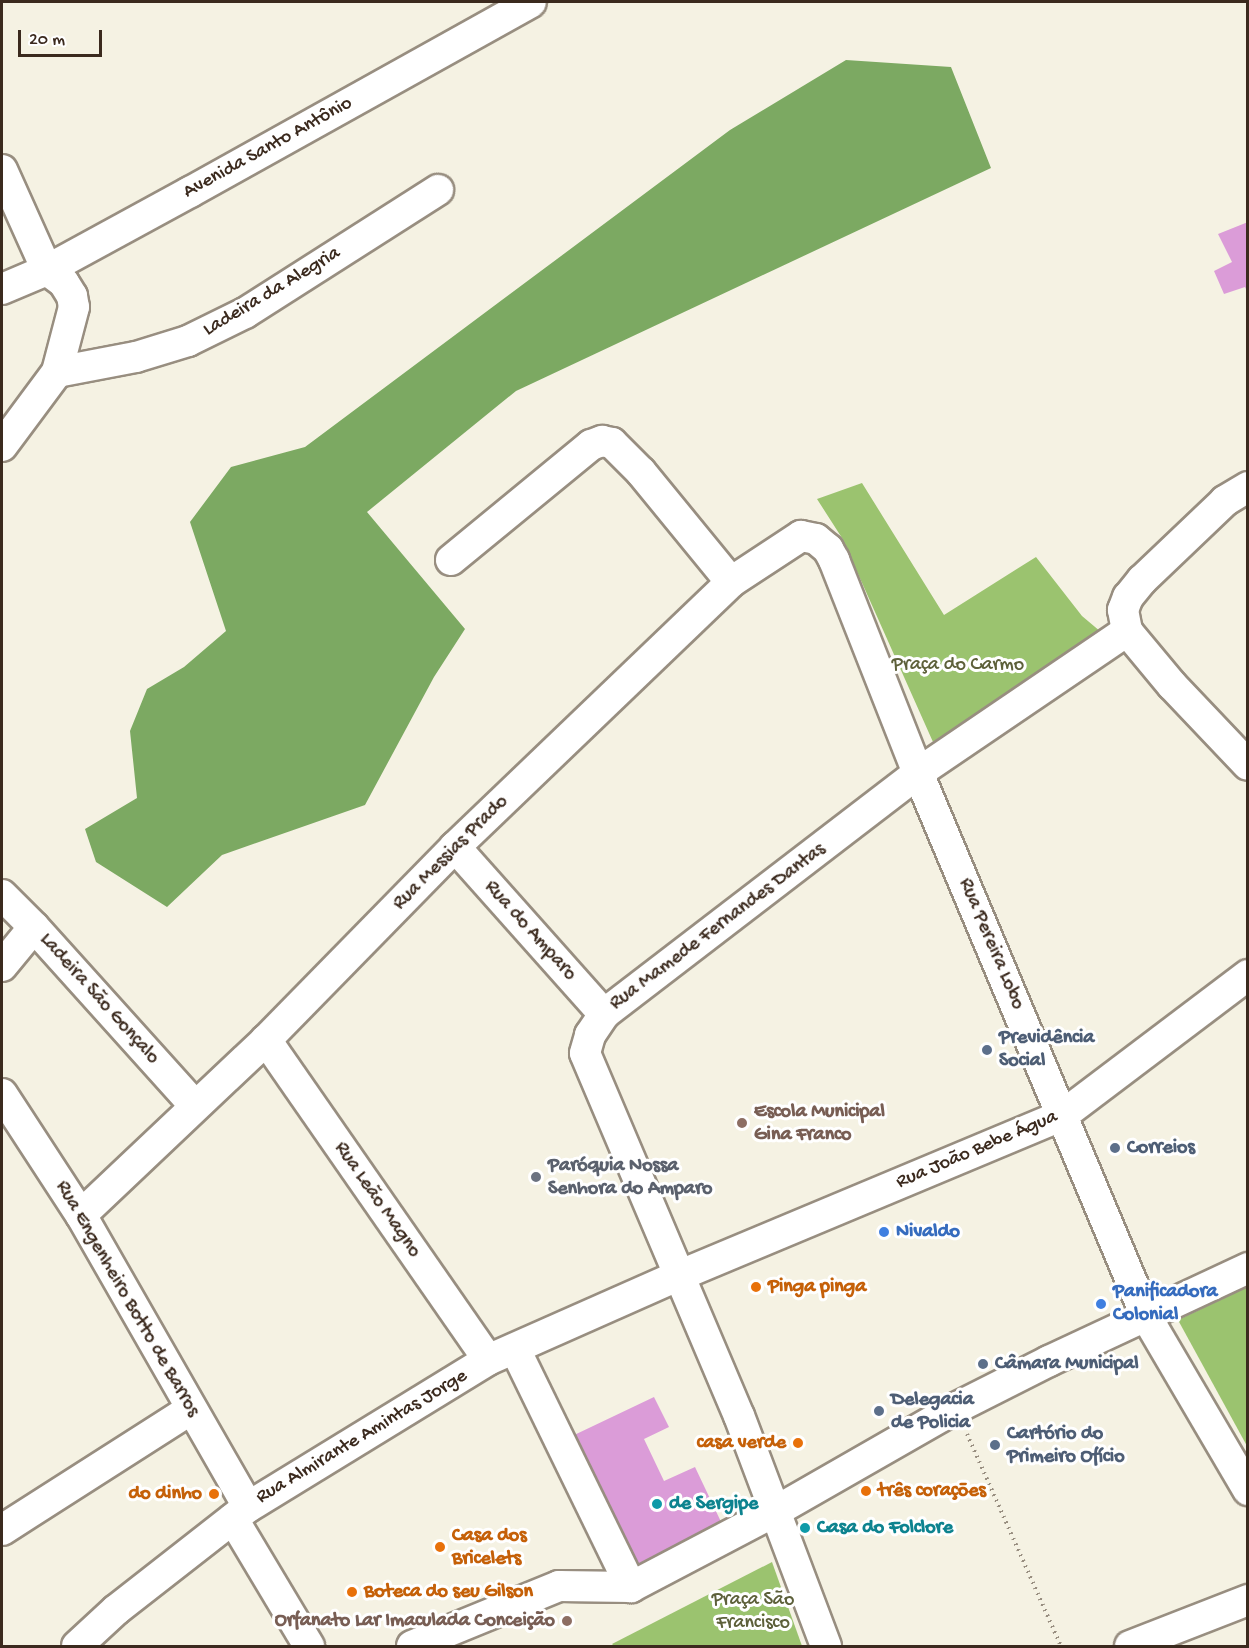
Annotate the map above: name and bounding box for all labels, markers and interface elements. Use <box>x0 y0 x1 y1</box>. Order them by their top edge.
scale bar <box>21 18 105 56</box>
text: 20 m <box>29 30 65 51</box>
street label: Avenida Santo Antônio <box>179 92 357 204</box>
street label: Ladeira da Alegria <box>199 242 345 342</box>
park label: Praça do Carmo <box>892 653 1024 677</box>
street label: Rua Messias Prado <box>388 790 514 916</box>
street label: Rua Mamede Fernandes Dantas <box>605 838 831 1016</box>
street label: Rua Pereira Lobo <box>953 875 1029 1013</box>
street label: Rua do Amparo <box>479 876 581 986</box>
street label: Ladeira São Gonçalo <box>34 928 164 1070</box>
place label: Previdência Social <box>999 1026 1094 1073</box>
marker: Previdência Social <box>980 1043 994 1057</box>
place label: Escola Municipal Gina Franco <box>754 1100 885 1147</box>
street label: Rua João Bebe Água <box>893 1105 1061 1195</box>
marker: Escola Municipal Gina Franco <box>735 1116 749 1130</box>
place label: Correios <box>1127 1136 1195 1160</box>
street label: Rua Leão Magno <box>328 1137 426 1263</box>
marker: Correios <box>1108 1141 1122 1155</box>
place label: Paróquia Nossa Senhora do Amparo <box>548 1154 712 1201</box>
marker: Paróquia Nossa Senhora do Amparo <box>529 1170 543 1184</box>
street label: Rua Engenheiro Botto de Barros <box>49 1177 205 1421</box>
place label: Nivaldo <box>896 1220 960 1244</box>
marker: Nivaldo <box>877 1225 891 1239</box>
place label: Pinga pinga <box>768 1275 866 1299</box>
marker: Pinga pinga <box>749 1280 763 1294</box>
place label: Panificadora Colonial <box>1113 1280 1218 1327</box>
marker: Panificadora Colonial <box>1094 1297 1108 1311</box>
place label: Câmara Municipal <box>995 1352 1139 1376</box>
marker: Câmara Municipal <box>976 1357 990 1371</box>
street label: Rua Almirante Amintas Jorge <box>252 1364 472 1510</box>
place label: Delegacia de Policia <box>891 1388 974 1435</box>
marker: Delegacia de Policia <box>872 1404 886 1418</box>
place label: Cartório do Primeiro Ofício <box>1007 1422 1125 1469</box>
place label: casa verde <box>697 1431 786 1455</box>
marker: casa verde <box>791 1436 805 1450</box>
marker: Cartório do Primeiro Ofício <box>988 1438 1002 1452</box>
place label: três corações <box>878 1479 986 1503</box>
place label: do dinho <box>128 1482 202 1506</box>
marker: três corações <box>859 1484 873 1498</box>
marker: do dinho <box>207 1487 221 1501</box>
place label: de Sergipe <box>669 1492 758 1516</box>
marker: de Sergipe <box>650 1497 664 1511</box>
place label: Casa do Folclore <box>817 1516 953 1540</box>
marker: Casa do Folclore <box>798 1521 812 1535</box>
place label: Casa dos Bricelets <box>452 1524 527 1571</box>
marker: Casa dos Bricelets <box>433 1540 447 1554</box>
place label: Boteca do seu Gilson <box>364 1580 533 1604</box>
marker: Boteca do seu Gilson <box>345 1585 359 1599</box>
park label: Praça São Francisco <box>712 1588 794 1635</box>
place label: Orfanato Lar Imaculada Conceição <box>275 1609 555 1633</box>
marker: Orfanato Lar Imaculada Conceição <box>560 1614 574 1628</box>

